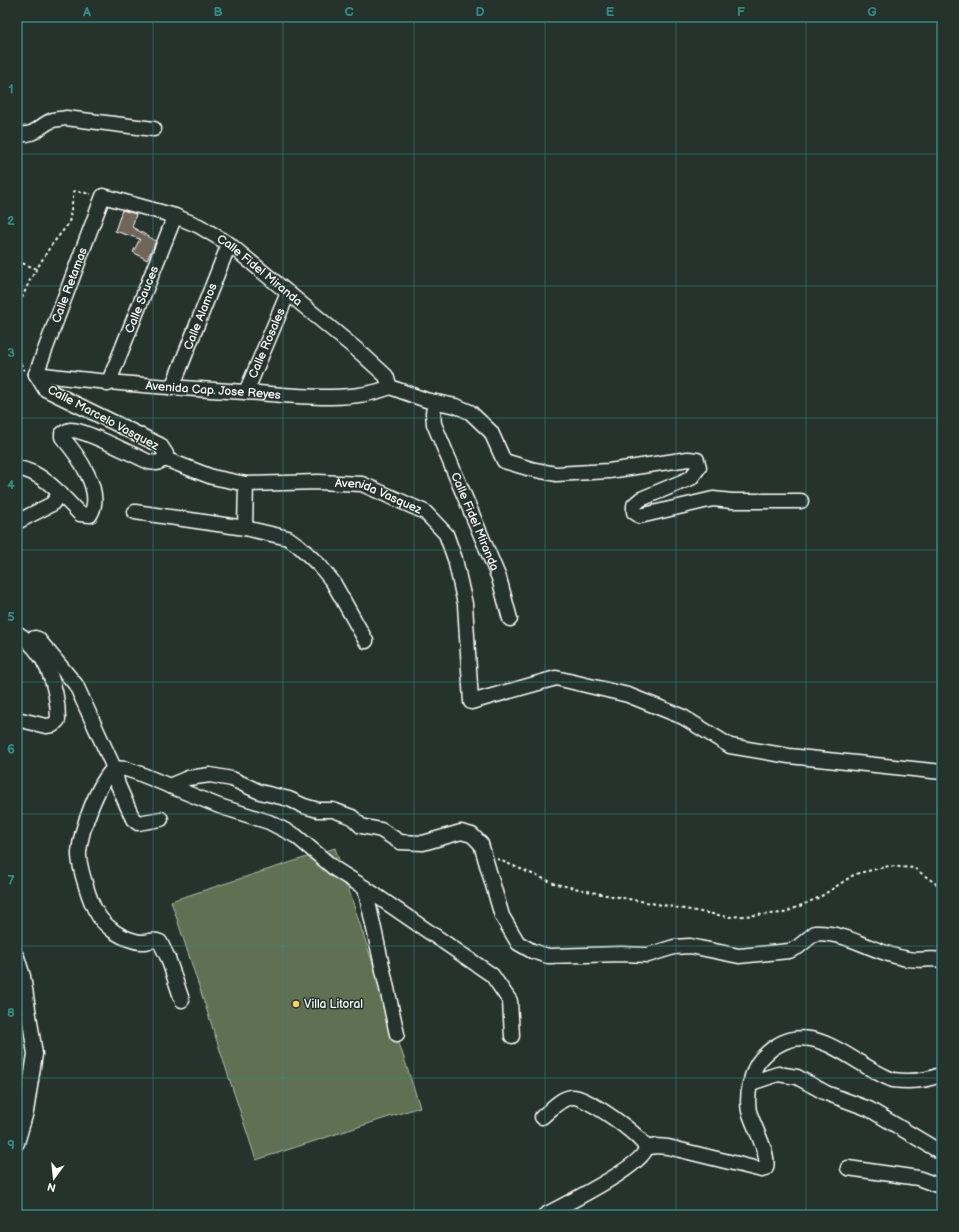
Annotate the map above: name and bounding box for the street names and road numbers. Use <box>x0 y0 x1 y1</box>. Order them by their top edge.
street label: Calle Fidel Miranda <box>214 231 305 309</box>
street label: Calle Retamas <box>48 245 91 325</box>
street label: Calle Sauces <box>122 264 162 335</box>
street label: Calle Alamos <box>180 281 220 352</box>
street label: Calle Rosales <box>245 306 288 381</box>
street label: Avenida Cap. Jose Reyes <box>145 378 282 402</box>
street label: Calle Marcelo Vasquez <box>45 382 161 454</box>
street label: Calle Fidel Miranda <box>448 470 503 573</box>
street label: Avenida Vasquez <box>335 475 424 517</box>

